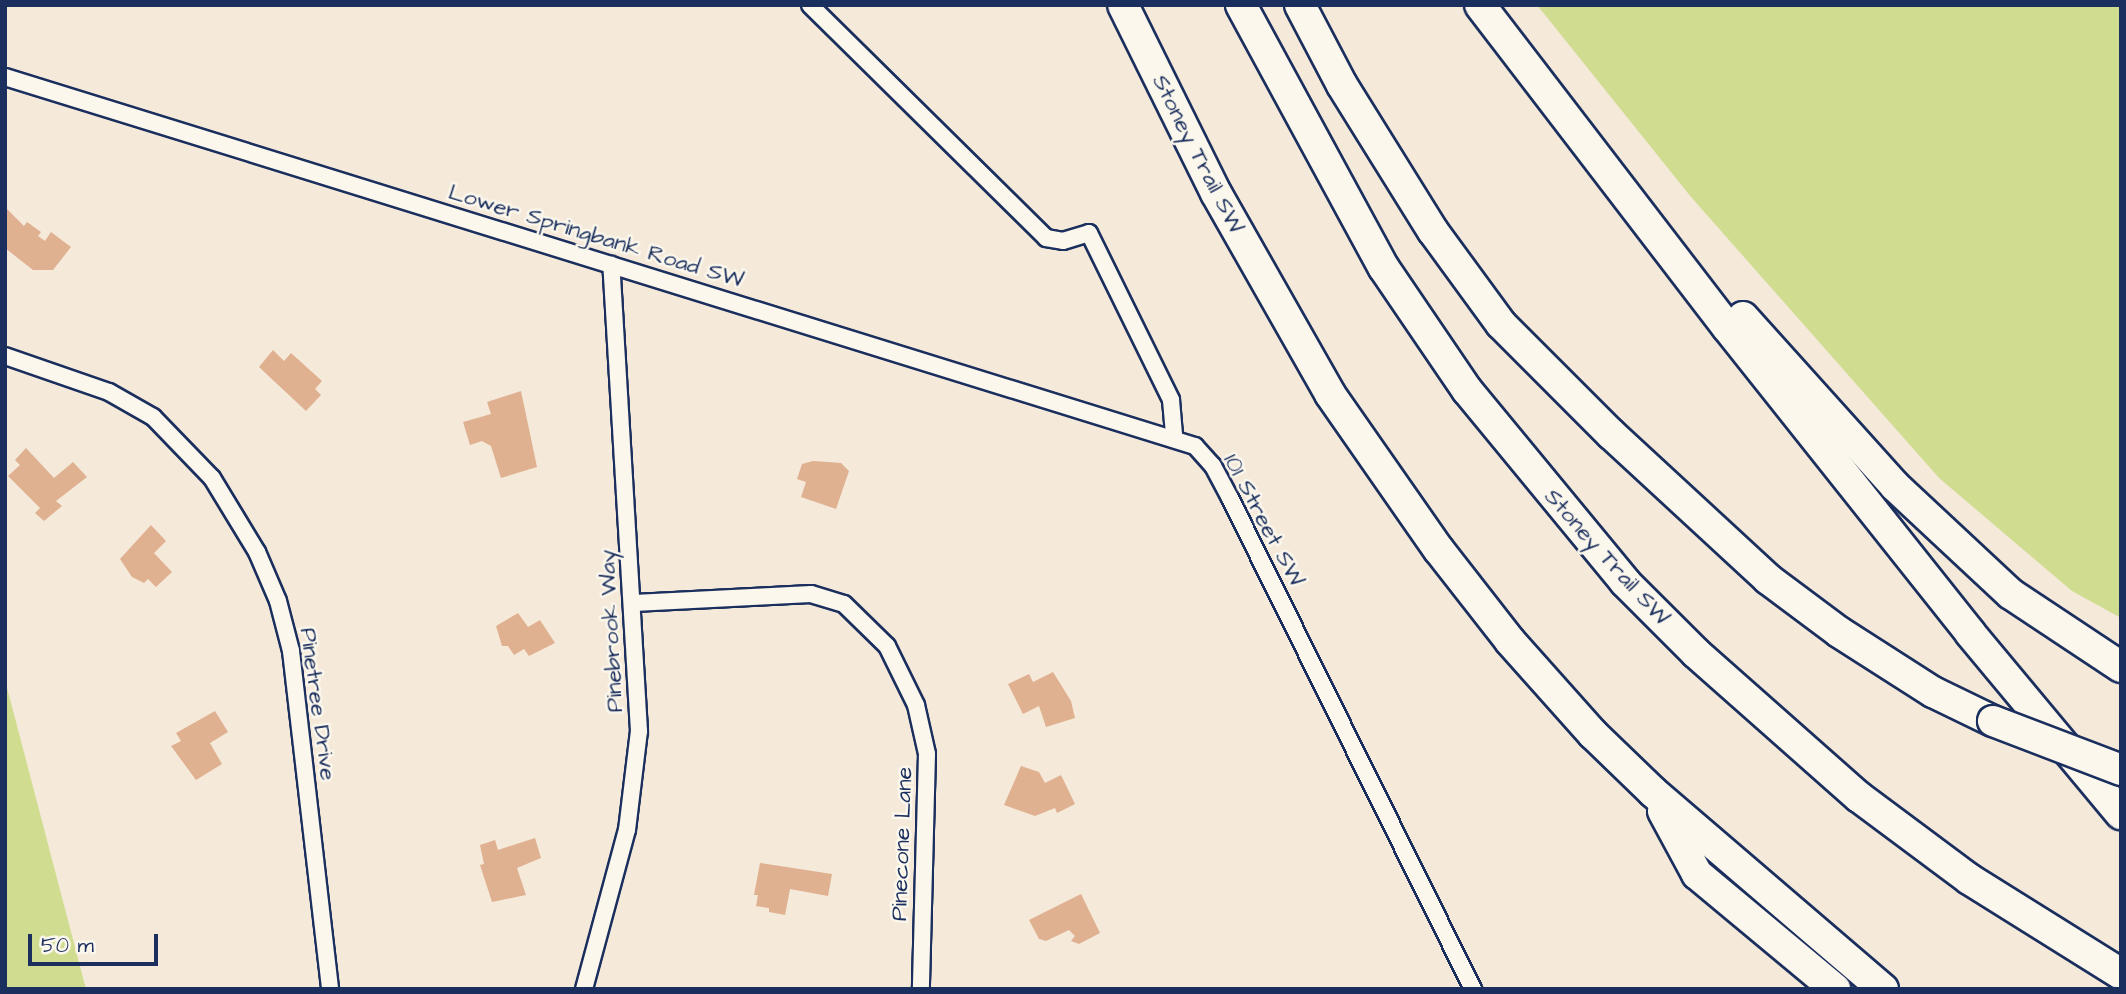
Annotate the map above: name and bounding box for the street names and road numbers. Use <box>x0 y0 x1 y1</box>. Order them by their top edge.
street label: Stoney Trail SW <box>1146 70 1250 238</box>
street label: Lower Springbank Road SW <box>445 178 747 294</box>
street label: 101 Street SW <box>1218 449 1310 591</box>
street label: Stoney Trail SW <box>1538 483 1676 631</box>
street label: Pinebrook Way <box>593 549 629 713</box>
street label: Pinetree Drive <box>294 626 342 782</box>
street label: Pinecone Lane <box>886 766 918 922</box>

